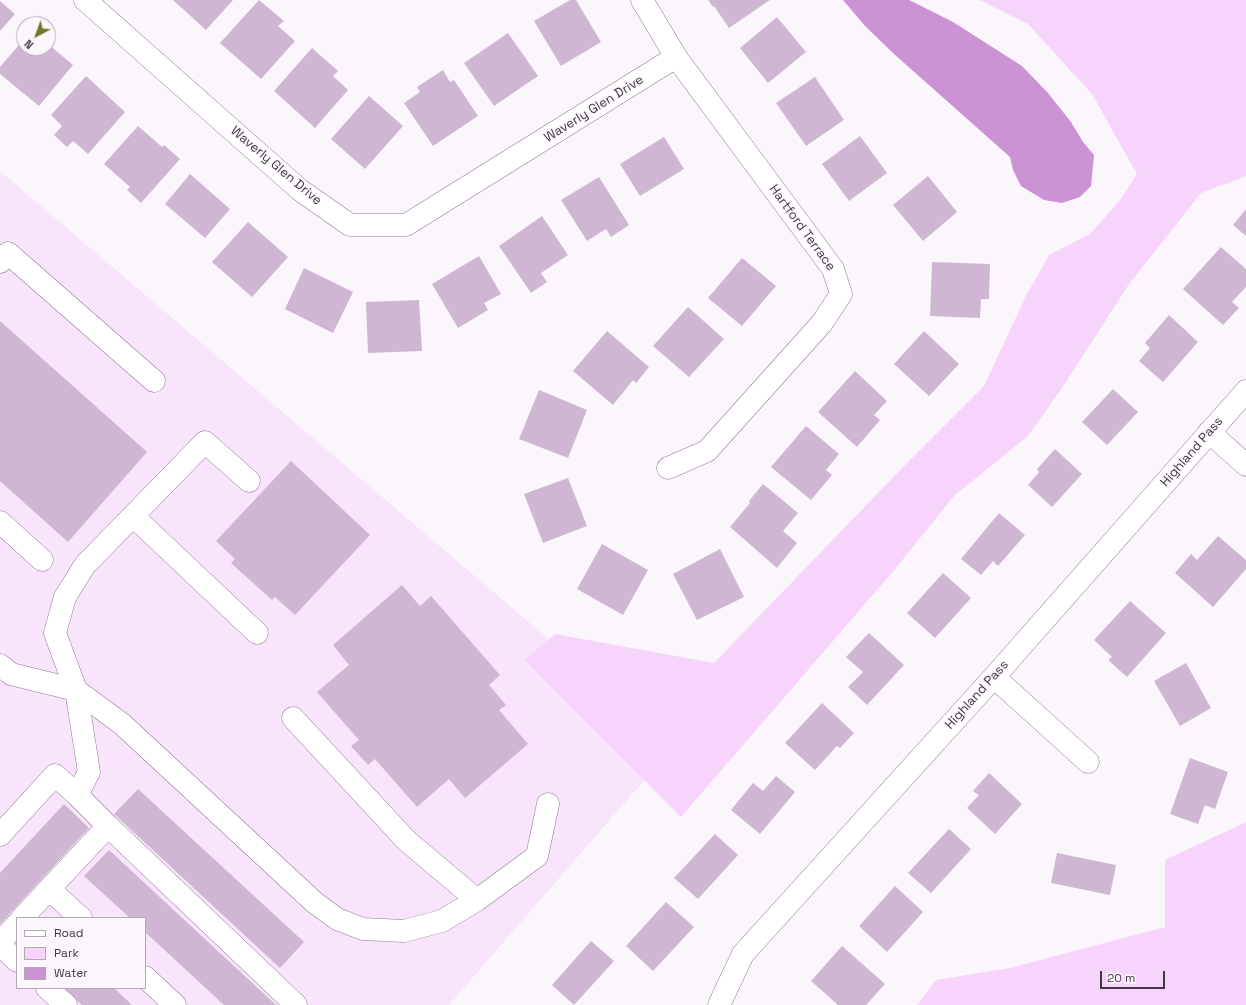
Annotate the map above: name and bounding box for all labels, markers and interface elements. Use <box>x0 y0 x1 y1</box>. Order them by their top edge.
north arrow <box>16 16 56 56</box>
text: N <box>21 37 36 52</box>
street label: Waverly Glen Drive <box>541 72 647 146</box>
street label: Waverly Glen Drive <box>227 123 325 209</box>
street label: Hartford Terrace <box>765 182 839 274</box>
street label: Highland Pass <box>1158 414 1226 490</box>
street label: Highland Pass <box>942 657 1012 733</box>
legend <box>16 917 146 989</box>
text: Road <box>54 925 83 941</box>
text: Park <box>54 945 79 961</box>
scale bar <box>1102 963 1167 989</box>
text: Water <box>54 965 88 981</box>
text: 20 m <box>1107 970 1135 986</box>

